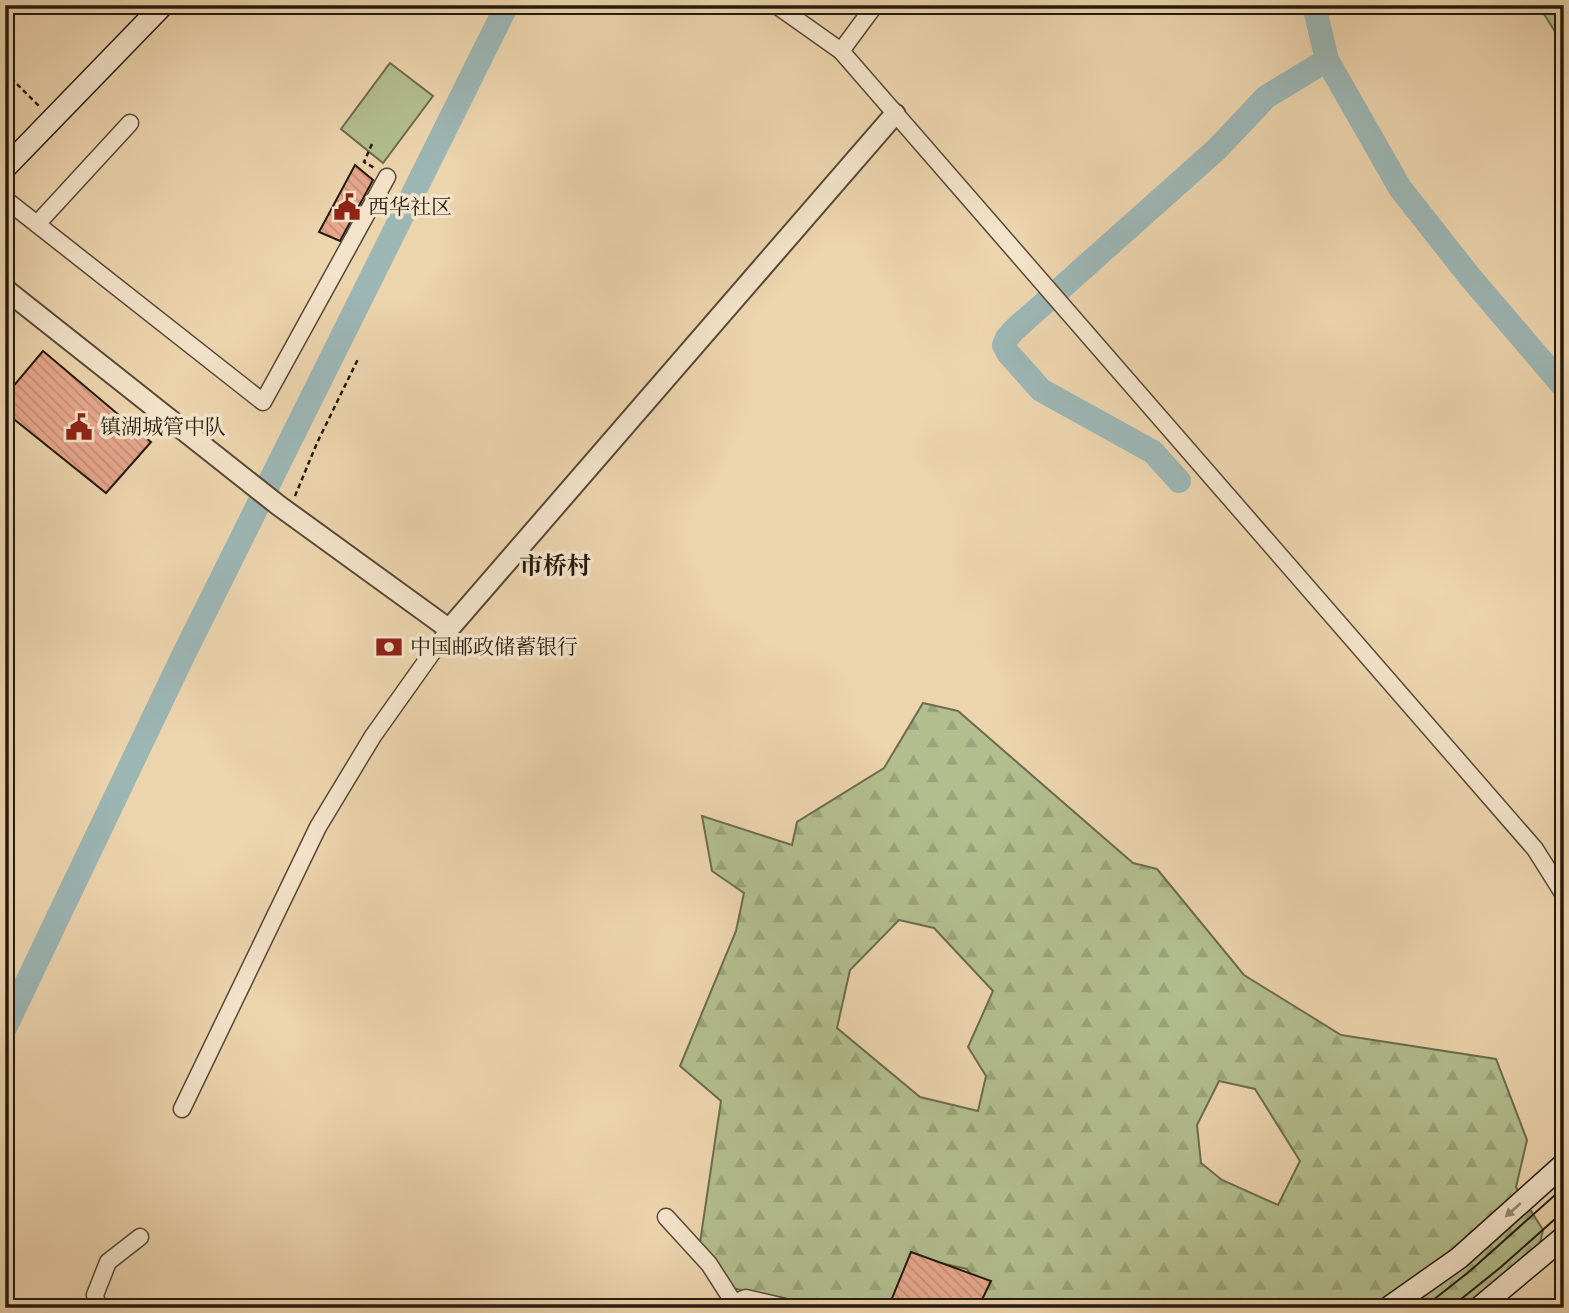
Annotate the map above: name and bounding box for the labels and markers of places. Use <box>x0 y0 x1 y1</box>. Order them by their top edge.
place label: 西华社区 <box>368 191 452 222</box>
public building icon: 西华社区 <box>332 192 362 222</box>
place label: 镇湖城管中队 <box>100 411 226 442</box>
public building icon: 镇湖城管中队 <box>64 412 94 442</box>
place label: 中国邮政储蓄银行 <box>410 631 578 662</box>
bank icon: 中国邮政储蓄银行 <box>374 632 404 662</box>

